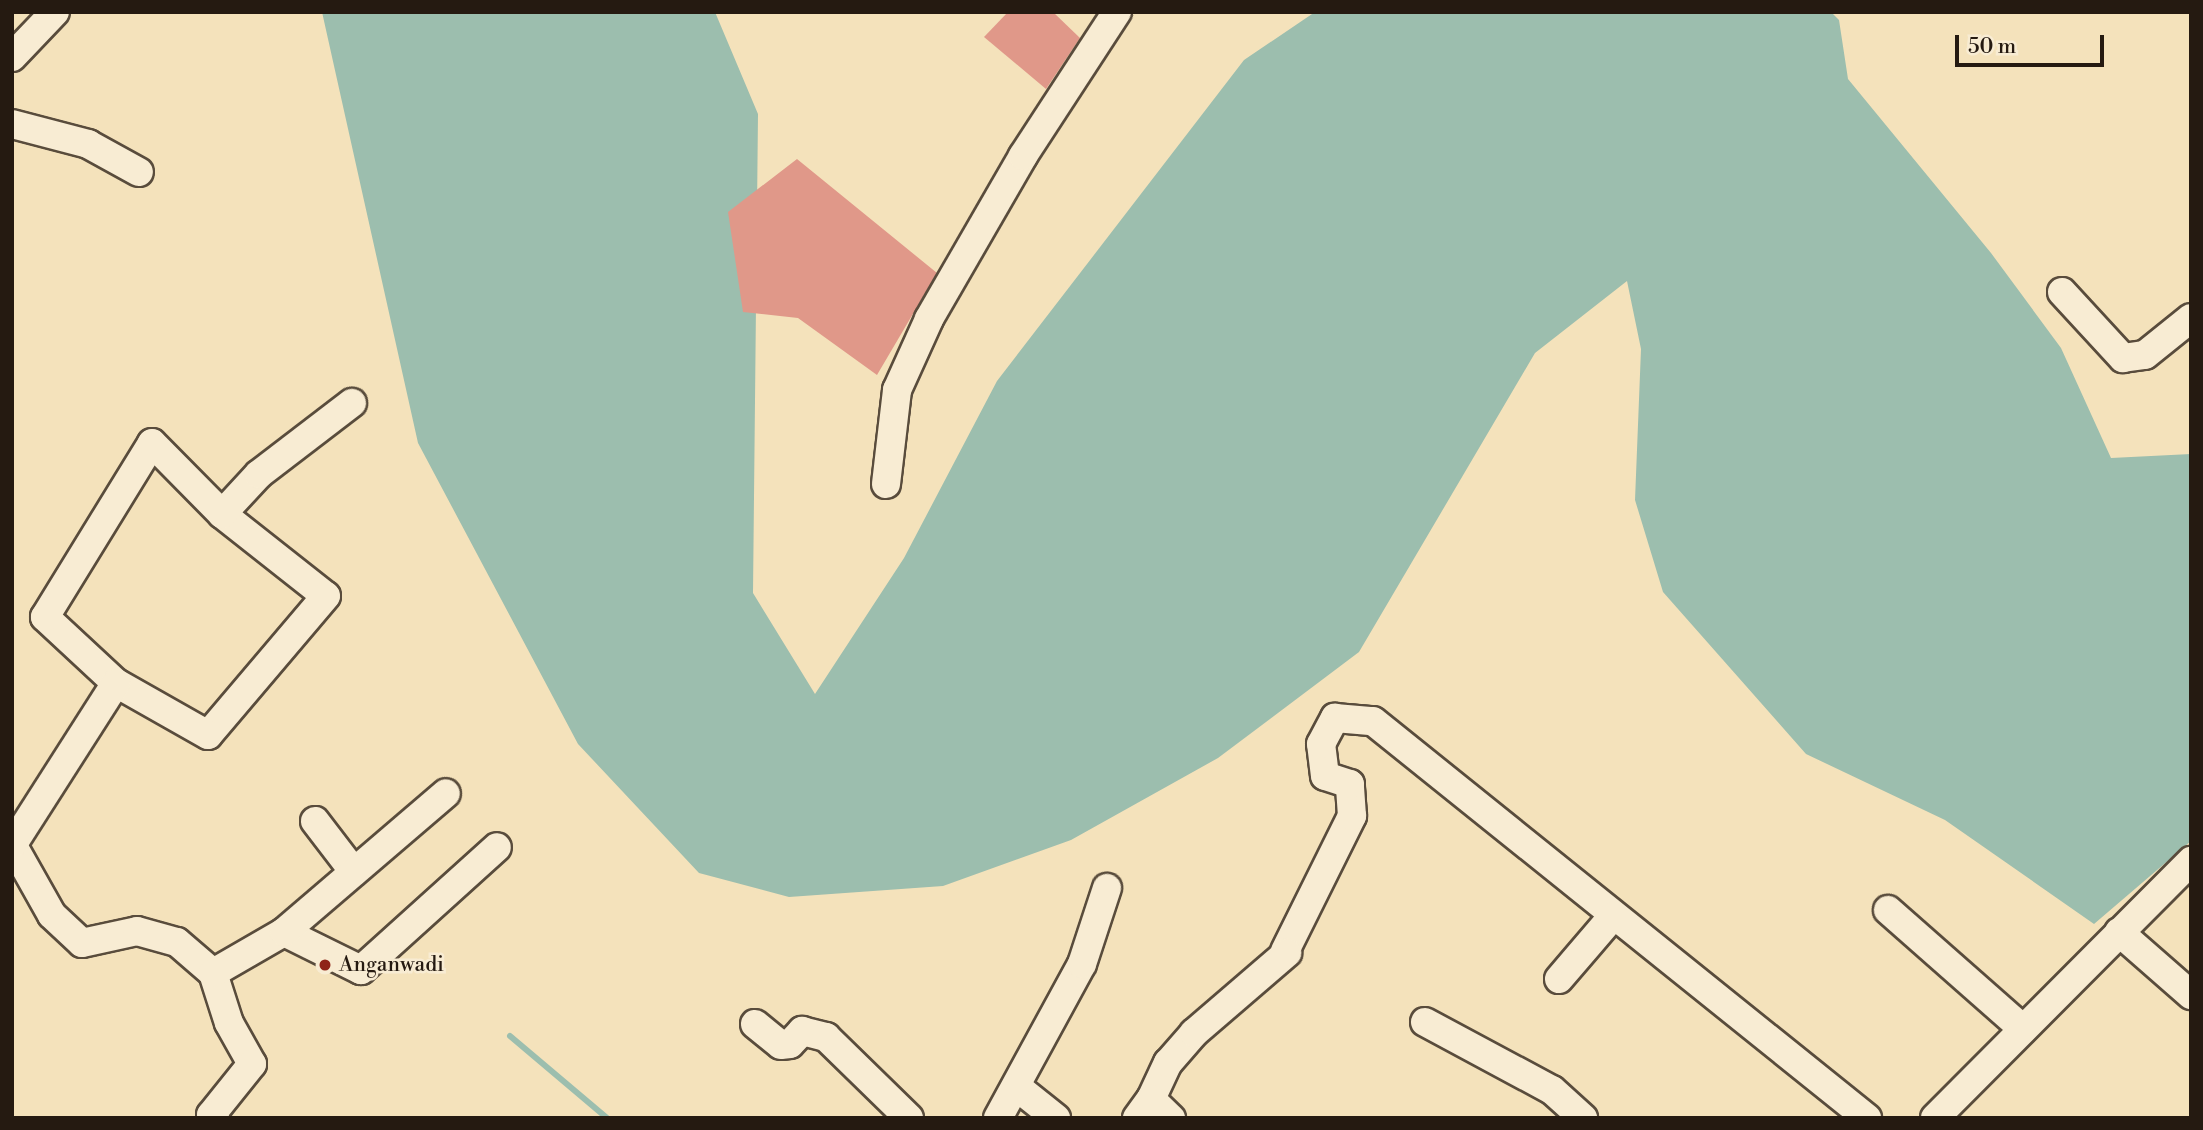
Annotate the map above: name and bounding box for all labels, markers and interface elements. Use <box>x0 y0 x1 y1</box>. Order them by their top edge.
scale bar <box>1958 21 2107 65</box>
text: 50 m <box>1968 34 2016 60</box>
place label: Anganwadi <box>339 952 444 978</box>
marker: Anganwadi <box>317 957 333 973</box>

